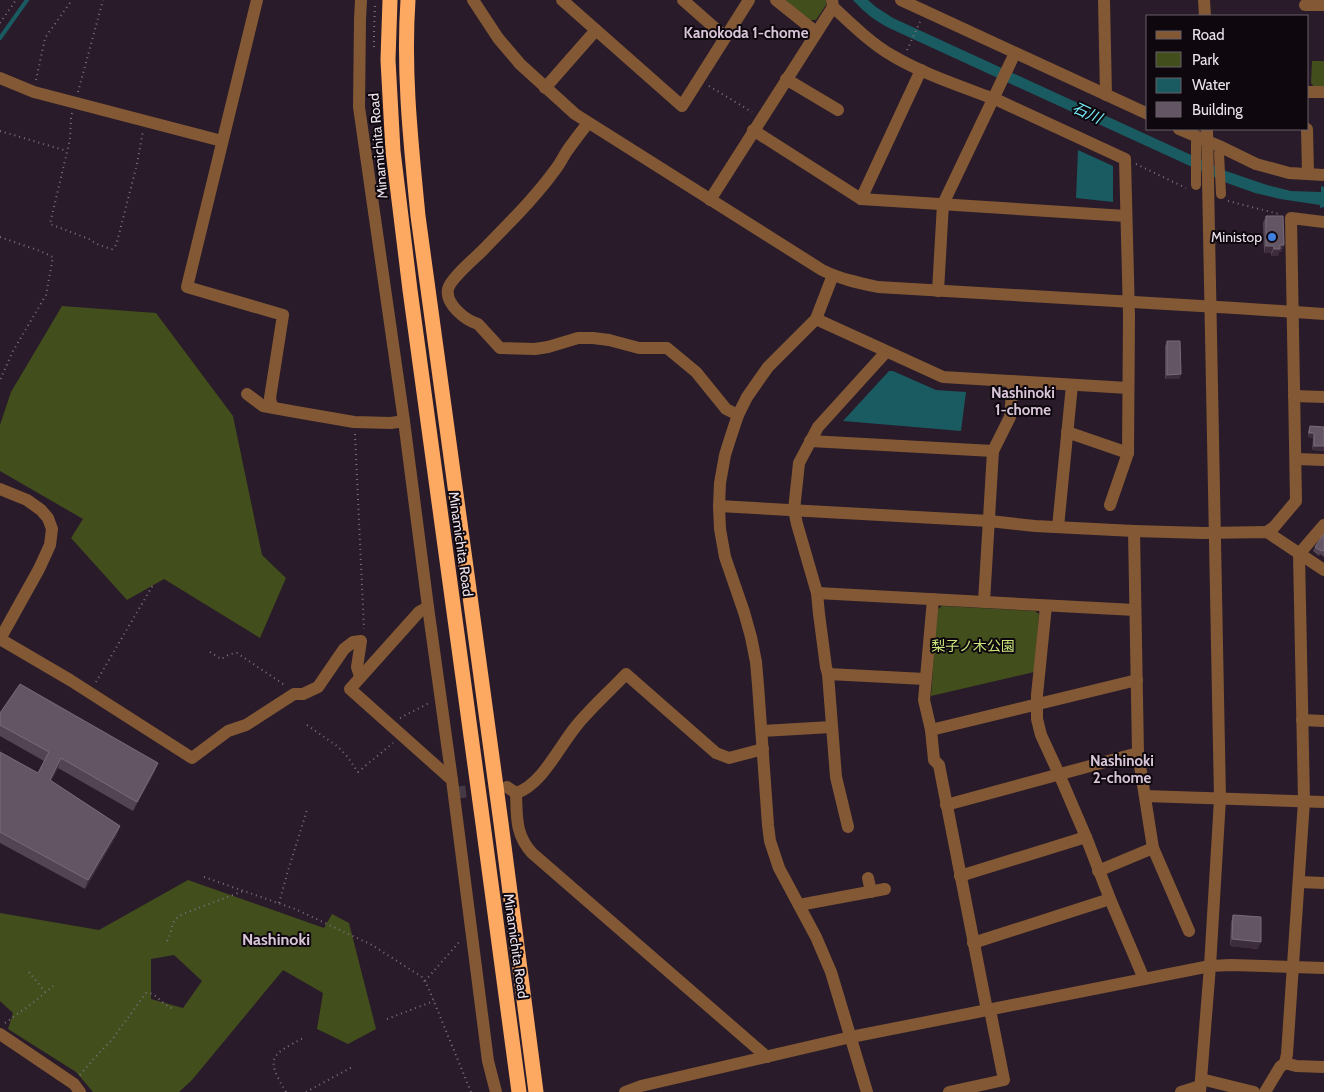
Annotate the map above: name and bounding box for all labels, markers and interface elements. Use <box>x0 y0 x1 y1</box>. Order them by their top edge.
legend <box>1146 15 1309 130</box>
district label: Kanokoda 1-chome <box>684 24 809 42</box>
text: Road <box>1192 26 1225 44</box>
text: Park <box>1192 51 1219 69</box>
text: Water <box>1192 76 1230 94</box>
street label: Minamichita Road <box>364 92 392 200</box>
water label: 石川 <box>1070 99 1106 128</box>
text: Building <box>1192 101 1243 119</box>
place label: Ministop <box>1211 228 1262 246</box>
marker: Ministop <box>1266 231 1278 243</box>
district label: Nashinoki 1-chome <box>991 384 1055 419</box>
street label: Minamichita Road <box>445 490 477 598</box>
park label: 梨子ノ木公園 <box>931 637 1015 655</box>
district label: Nashinoki 2-chome <box>1090 752 1154 787</box>
street label: Minamichita Road <box>500 892 532 1000</box>
district label: Nashinoki <box>242 930 310 949</box>

